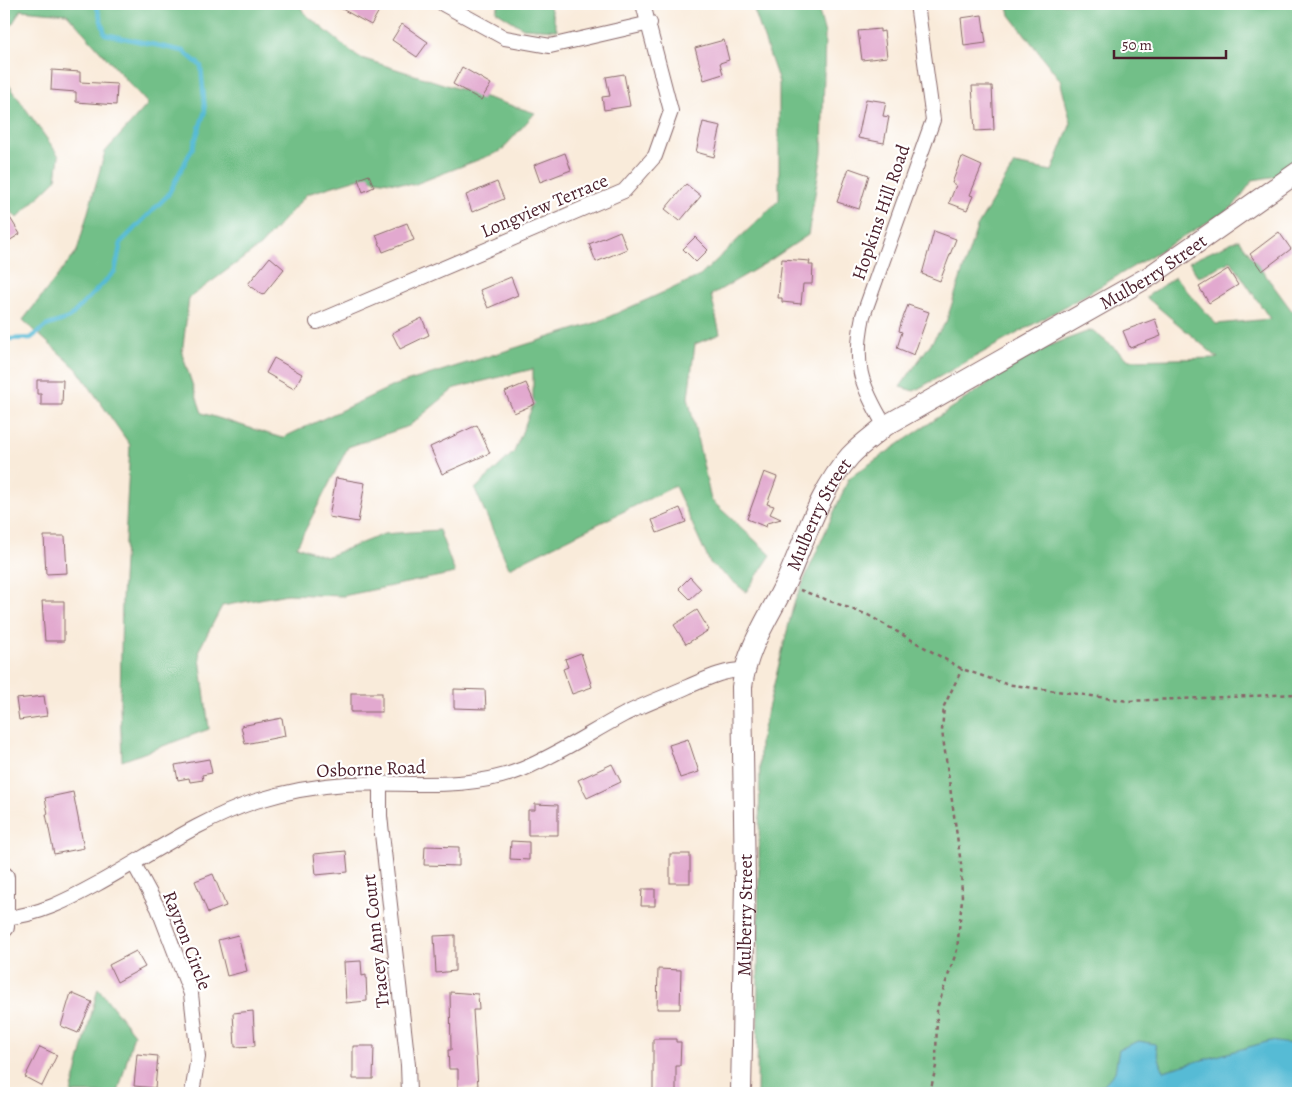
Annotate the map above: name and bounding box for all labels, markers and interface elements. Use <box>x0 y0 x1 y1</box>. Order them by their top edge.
scale bar <box>1114 28 1227 60</box>
text: 50 m <box>1122 35 1152 55</box>
street label: Hopkins Hill Road <box>846 140 917 284</box>
street label: Longview Terrace <box>477 167 612 244</box>
street label: Mulberry Street <box>1095 228 1212 316</box>
street label: Mulberry Street <box>780 452 858 575</box>
street label: Osborne Road <box>316 754 427 784</box>
street label: Mulberry Street <box>731 853 759 977</box>
street label: Tracey Ann Court <box>356 873 396 1009</box>
street label: Rayron Circle <box>156 887 218 994</box>

